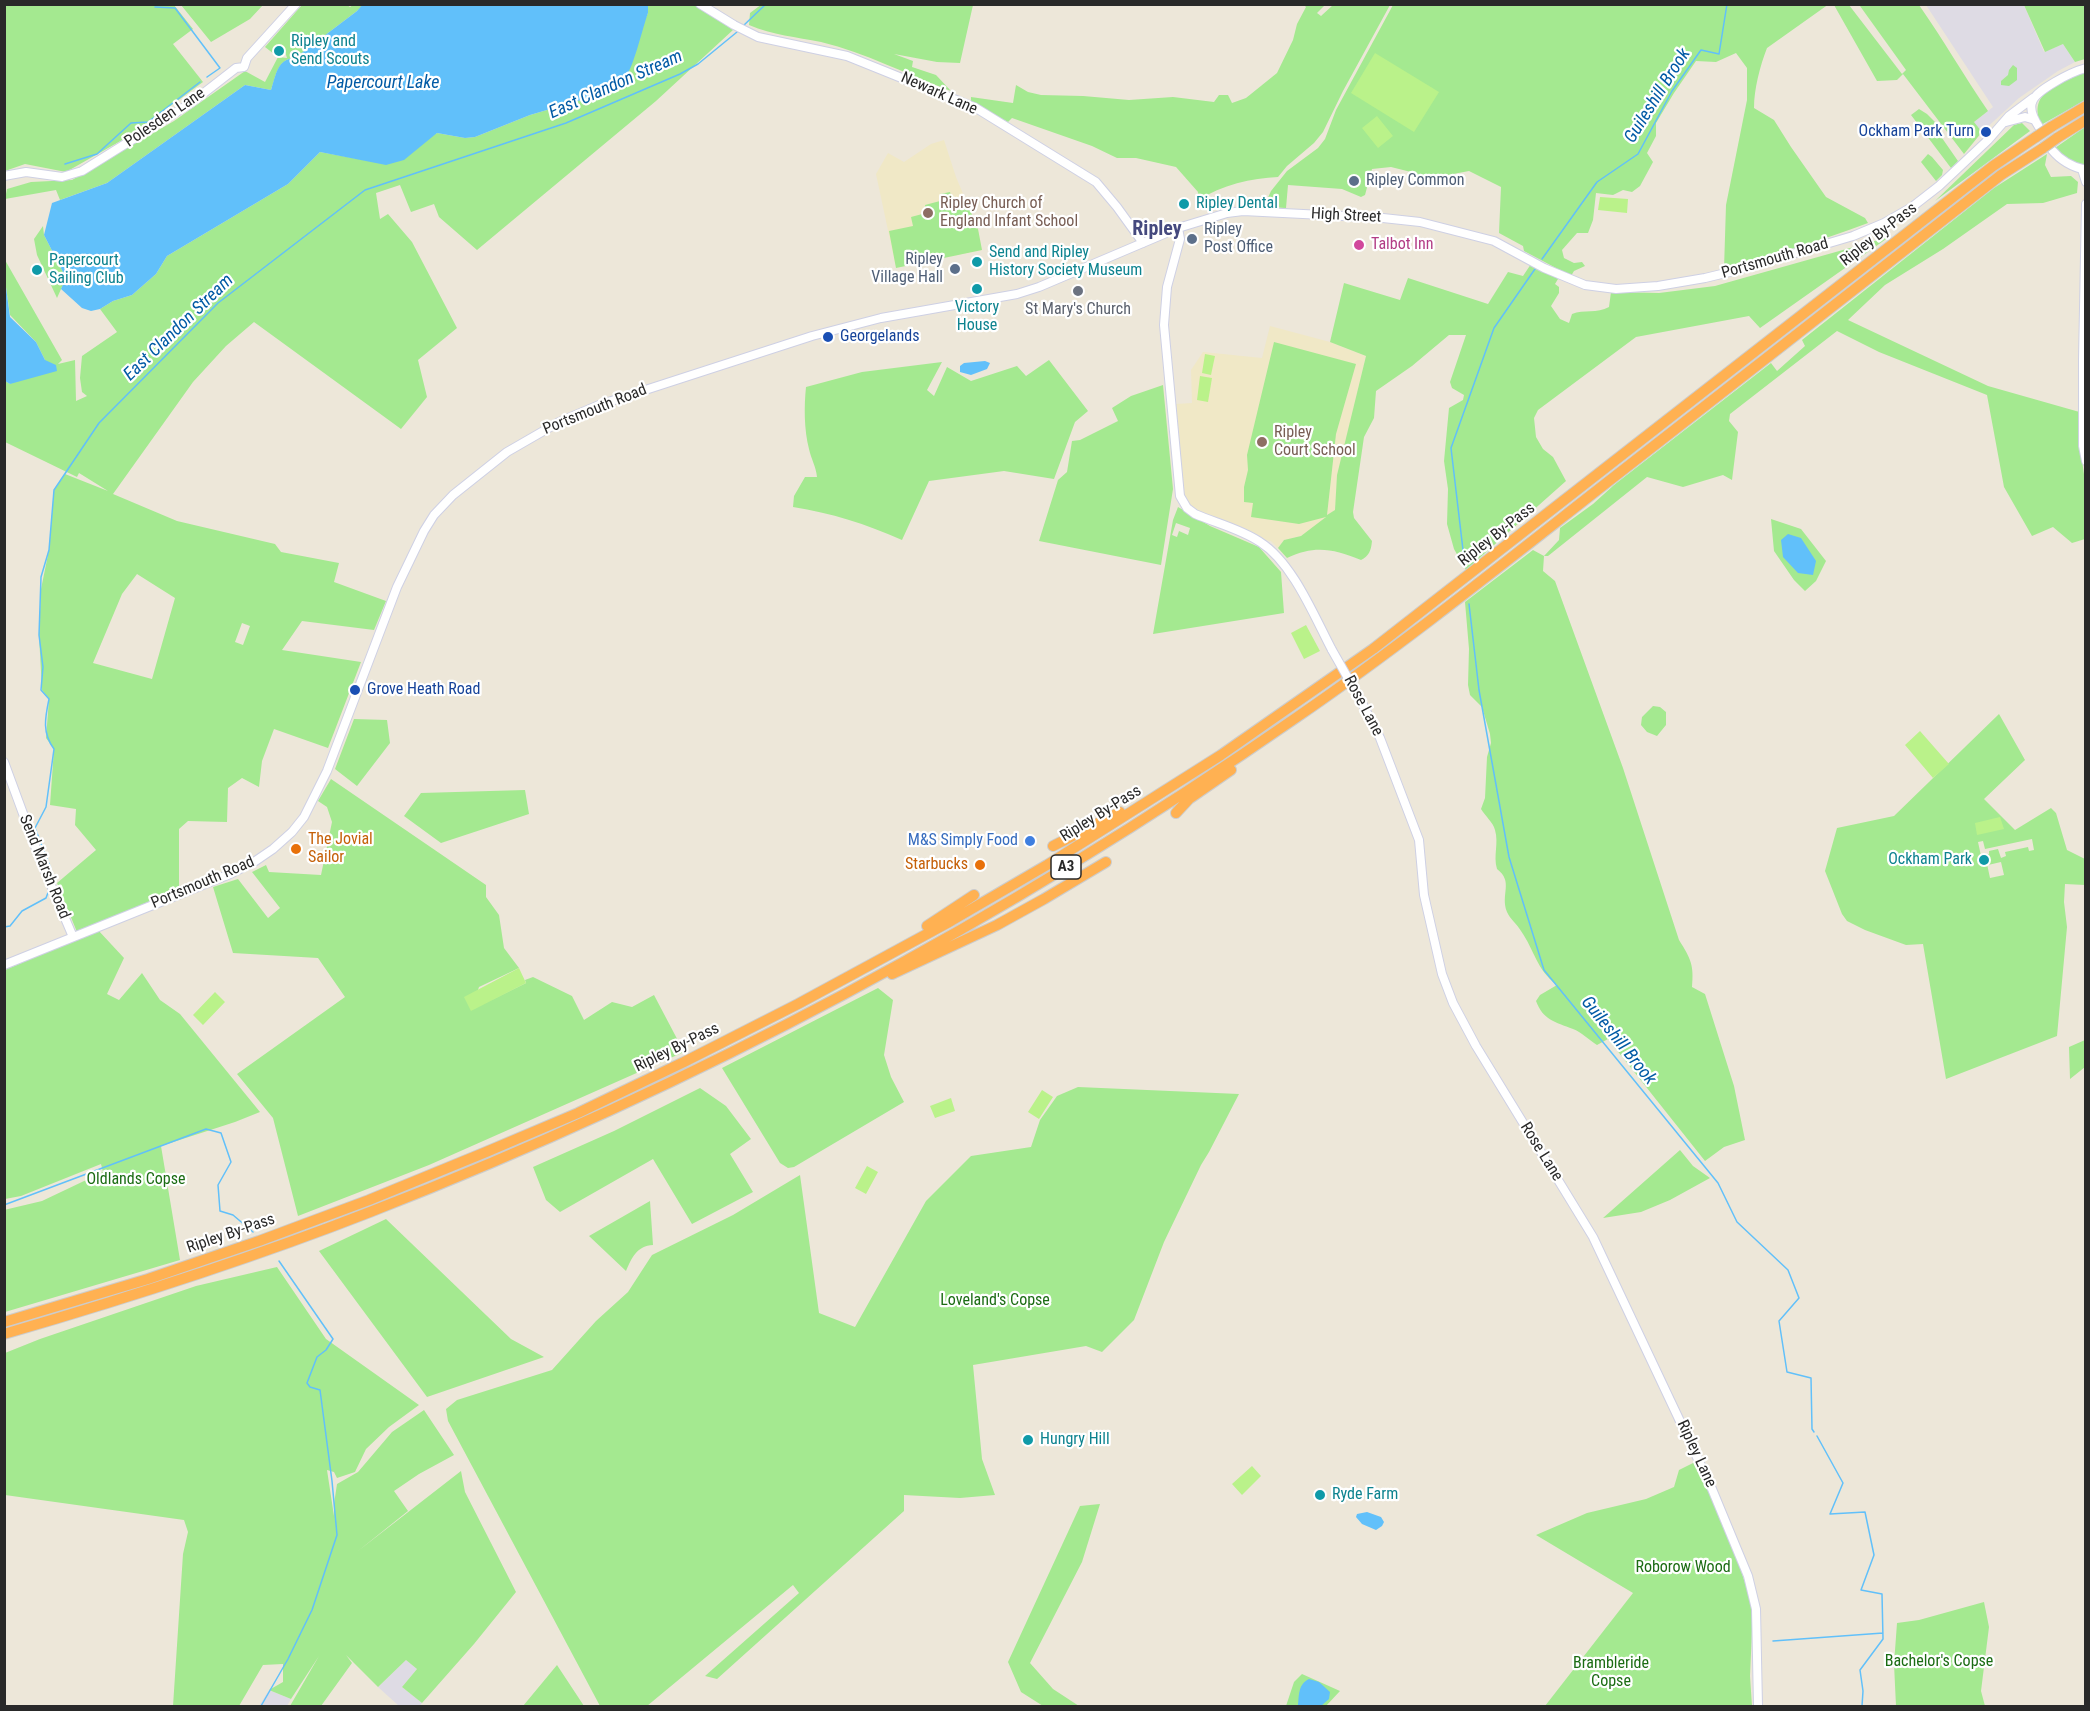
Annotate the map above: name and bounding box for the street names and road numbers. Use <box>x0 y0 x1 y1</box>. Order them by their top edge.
street label: Newark Lane <box>898 69 980 119</box>
street label: Polesden Lane <box>121 84 209 152</box>
street label: Ripley By-Pass <box>1837 199 1921 271</box>
street label: High Street <box>1310 205 1382 227</box>
street label: Portsmouth Road <box>1719 235 1831 283</box>
street label: Portsmouth Road <box>540 380 650 440</box>
street label: Ripley By-Pass <box>1455 499 1539 571</box>
street label: Rose Lane <box>1339 673 1387 739</box>
street label: Ripley By-Pass <box>1057 782 1145 846</box>
street label: Send Marsh Road <box>14 812 74 922</box>
street label: Portsmouth Road <box>149 853 257 913</box>
road number: A3 <box>1051 855 1081 879</box>
street label: Ripley By-Pass <box>632 1019 722 1077</box>
street label: Rose Lane <box>1515 1119 1567 1185</box>
street label: Ripley By-Pass <box>184 1210 278 1258</box>
street label: Ripley Lane <box>1672 1417 1720 1491</box>

